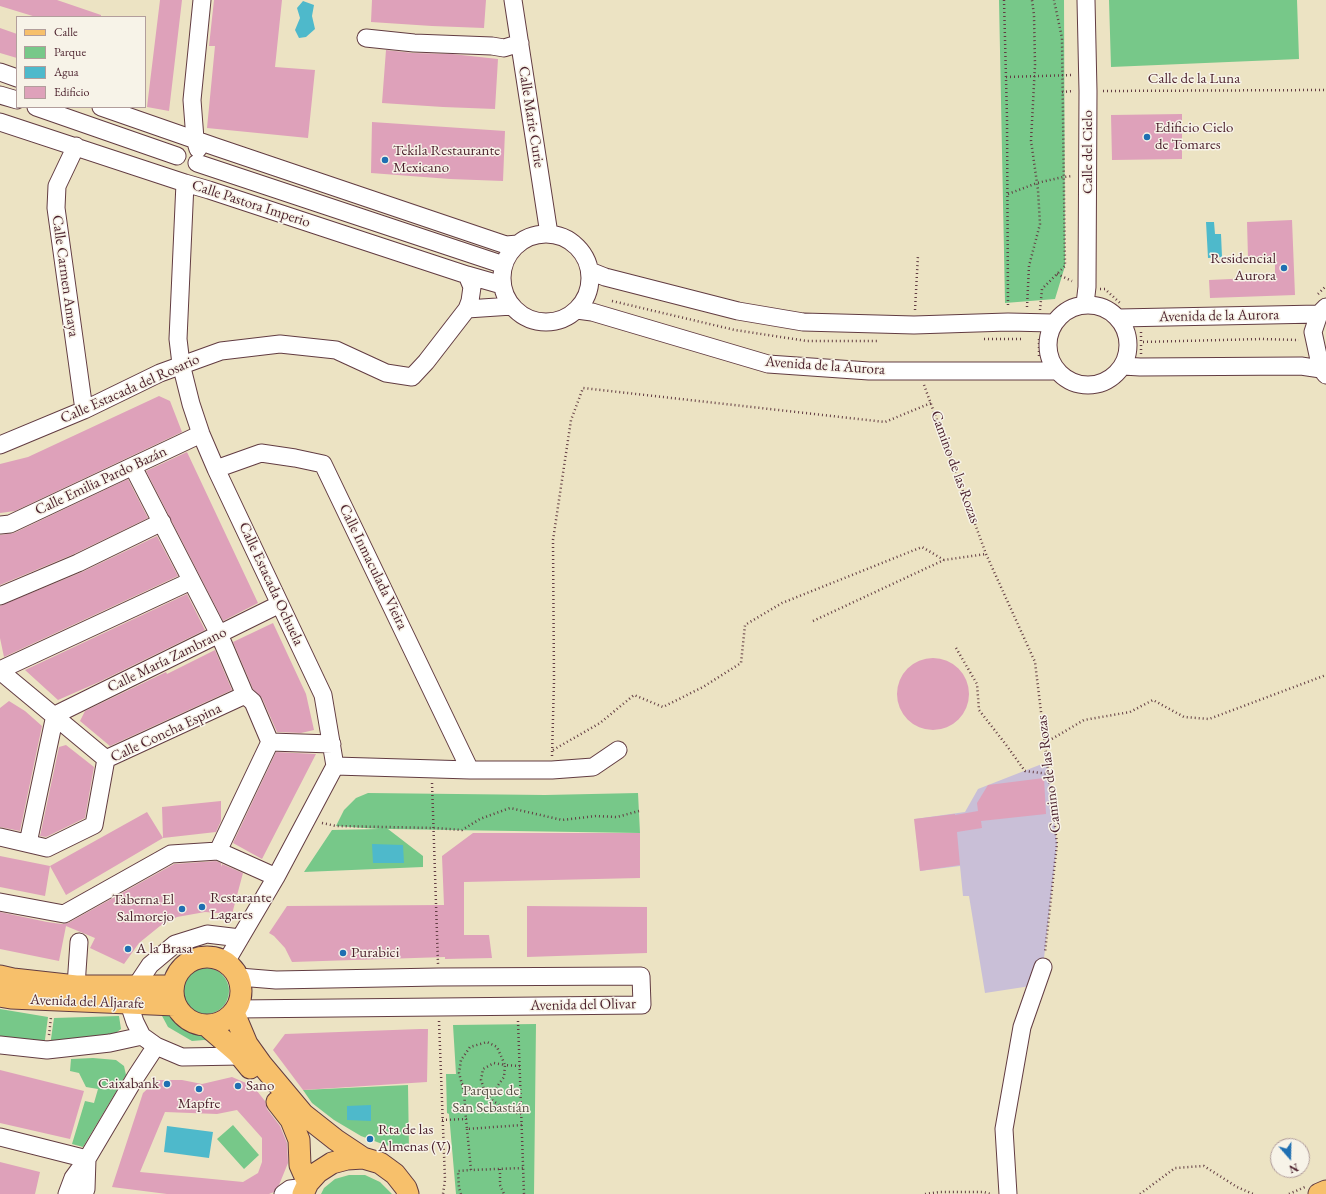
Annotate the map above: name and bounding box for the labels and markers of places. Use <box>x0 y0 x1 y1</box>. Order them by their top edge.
place label: Edificio Cielo de Tomares <box>1155 119 1234 154</box>
marker: Edificio Cielo de Tomares <box>1142 132 1152 142</box>
place label: Tekila Restaurante Mexicano <box>393 142 500 177</box>
marker: Tekila Restaurante Mexicano <box>380 155 390 165</box>
place label: Residencial Aurora <box>1210 250 1276 285</box>
marker: Residencial Aurora <box>1279 263 1289 273</box>
place label: Restarante Lagares <box>210 889 272 924</box>
place label: Taberna El Salmorejo <box>112 891 174 926</box>
marker: Restarante Lagares <box>197 902 207 912</box>
marker: Taberna El Salmorejo <box>177 904 187 914</box>
place label: A la Brasa <box>136 940 193 958</box>
marker: A la Brasa <box>123 944 133 954</box>
place label: Purabici <box>351 944 399 962</box>
marker: Purabici <box>338 948 348 958</box>
place label: Caixabank <box>98 1075 159 1093</box>
place label: Sano <box>246 1077 274 1095</box>
marker: Caixabank <box>162 1079 172 1089</box>
marker: Sano <box>233 1081 243 1091</box>
marker: Mapfre <box>194 1084 204 1094</box>
place label: Mapfre <box>178 1095 220 1113</box>
place label: Rta de las Almenas (V) <box>378 1121 451 1156</box>
marker: Rta de las Almenas (V) <box>365 1134 375 1144</box>

